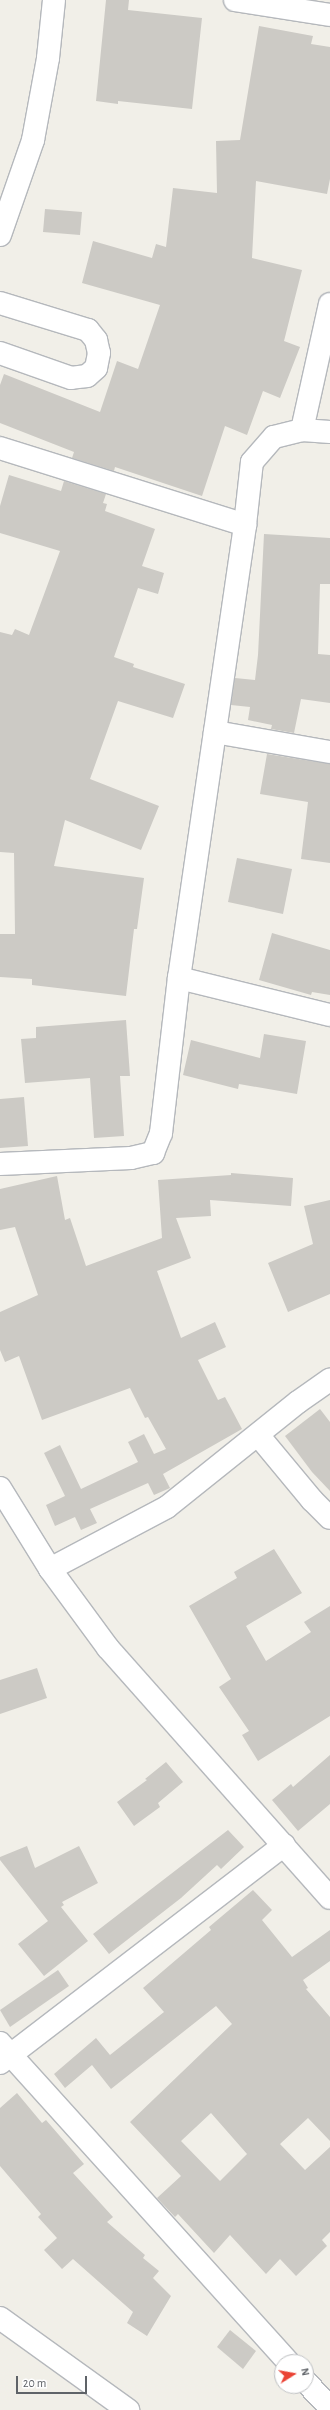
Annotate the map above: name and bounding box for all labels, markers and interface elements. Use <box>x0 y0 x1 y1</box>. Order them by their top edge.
north arrow <box>274 2354 314 2394</box>
text: N <box>299 2367 311 2377</box>
scale bar <box>18 2368 89 2394</box>
text: 20 m <box>23 2377 46 2389</box>

